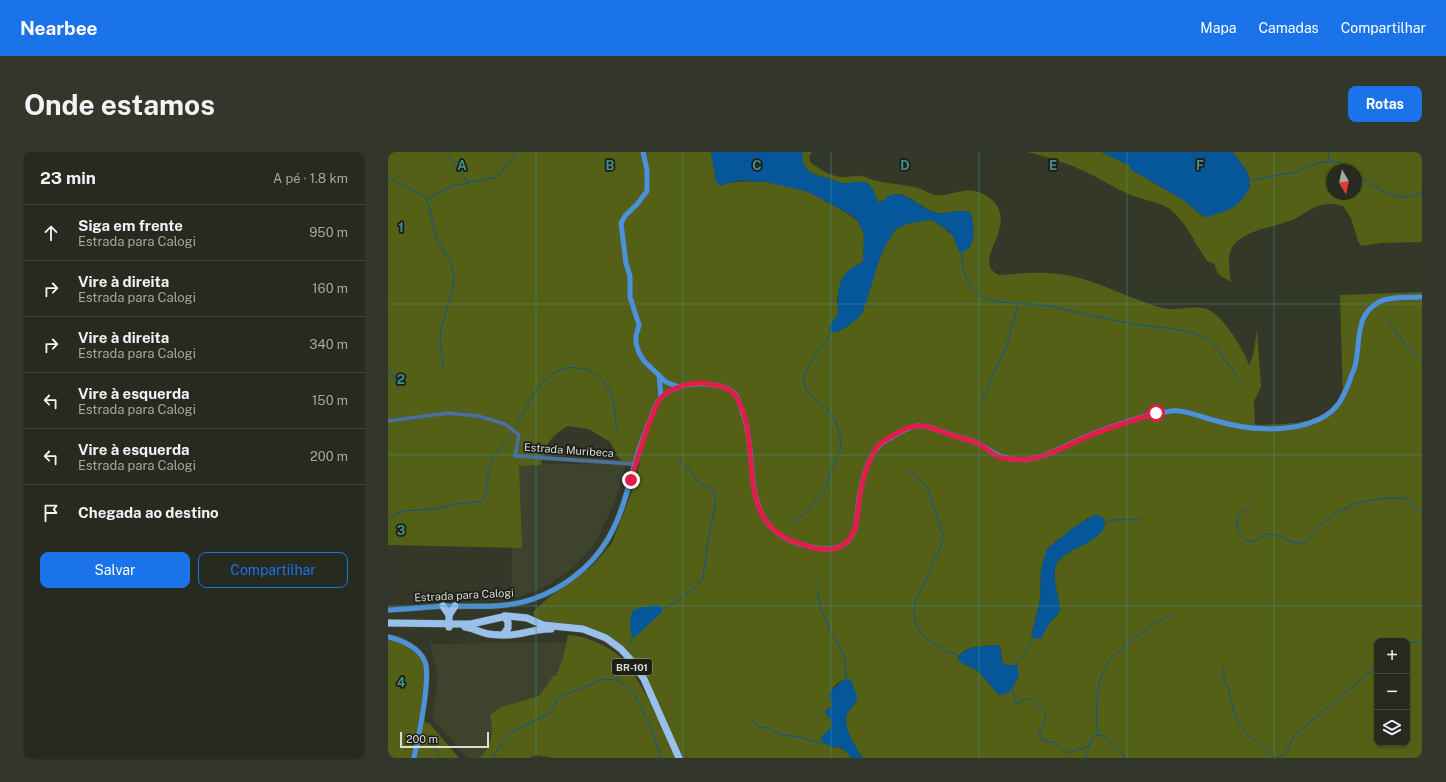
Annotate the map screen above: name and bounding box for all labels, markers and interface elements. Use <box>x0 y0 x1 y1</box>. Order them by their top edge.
text: Nearbee <box>20 17 98 39</box>
text: Mapa <box>1200 20 1236 36</box>
text: Camadas <box>1258 20 1319 36</box>
text: Compartilhar <box>1341 20 1426 36</box>
button: Rotas <box>1348 86 1422 122</box>
text: Onde estamos <box>24 88 215 121</box>
text: A <box>457 158 467 173</box>
text: B <box>606 158 615 173</box>
text: C <box>752 158 762 173</box>
text: D <box>900 158 910 173</box>
text: E <box>1049 158 1057 173</box>
text: F <box>1196 158 1204 173</box>
north arrow <box>1326 164 1362 200</box>
text: 23 min <box>40 168 96 188</box>
text: A pé · 1.8 km <box>273 171 348 186</box>
text: Siga em frente <box>78 217 183 234</box>
text: 1 <box>398 220 404 235</box>
icon: ahead <box>40 222 62 244</box>
text: 950 m <box>309 225 348 240</box>
text: Estrada para Calogi <box>78 234 196 249</box>
text: Vire à direita <box>78 273 169 290</box>
icon: right <box>40 278 62 300</box>
text: 160 m <box>312 281 348 296</box>
text: Estrada para Calogi <box>78 290 196 305</box>
text: Vire à direita <box>78 329 169 346</box>
icon: right <box>40 334 62 356</box>
text: 340 m <box>309 337 348 352</box>
text: Estrada para Calogi <box>78 346 196 361</box>
text: 2 <box>397 372 405 387</box>
text: Vire à esquerda <box>78 385 190 402</box>
icon: left <box>40 390 62 412</box>
text: 150 m <box>312 393 348 408</box>
text: Estrada para Calogi <box>78 402 196 417</box>
route start <box>1147 404 1165 422</box>
text: Vire à esquerda <box>78 441 190 458</box>
street label: Estrada Muribeca <box>524 441 614 459</box>
icon: left <box>40 446 62 468</box>
text: 200 m <box>310 449 348 464</box>
text: Estrada para Calogi <box>78 458 196 473</box>
route end <box>622 471 640 489</box>
icon: arrive <box>40 502 62 524</box>
text: Chegada ao destino <box>78 504 219 521</box>
text: 3 <box>397 523 406 538</box>
button: Salvar <box>40 552 190 588</box>
button: Compartilhar <box>198 552 348 588</box>
street label: Estrada para Calogi <box>414 586 514 604</box>
map controls <box>1374 638 1410 746</box>
button: + <box>1374 638 1410 674</box>
road number: BR-101 <box>612 659 652 675</box>
button: − <box>1374 674 1410 710</box>
text: 4 <box>397 675 406 690</box>
button: layers <box>1374 710 1410 746</box>
scale bar <box>400 730 489 749</box>
text: 200 m <box>406 733 438 745</box>

